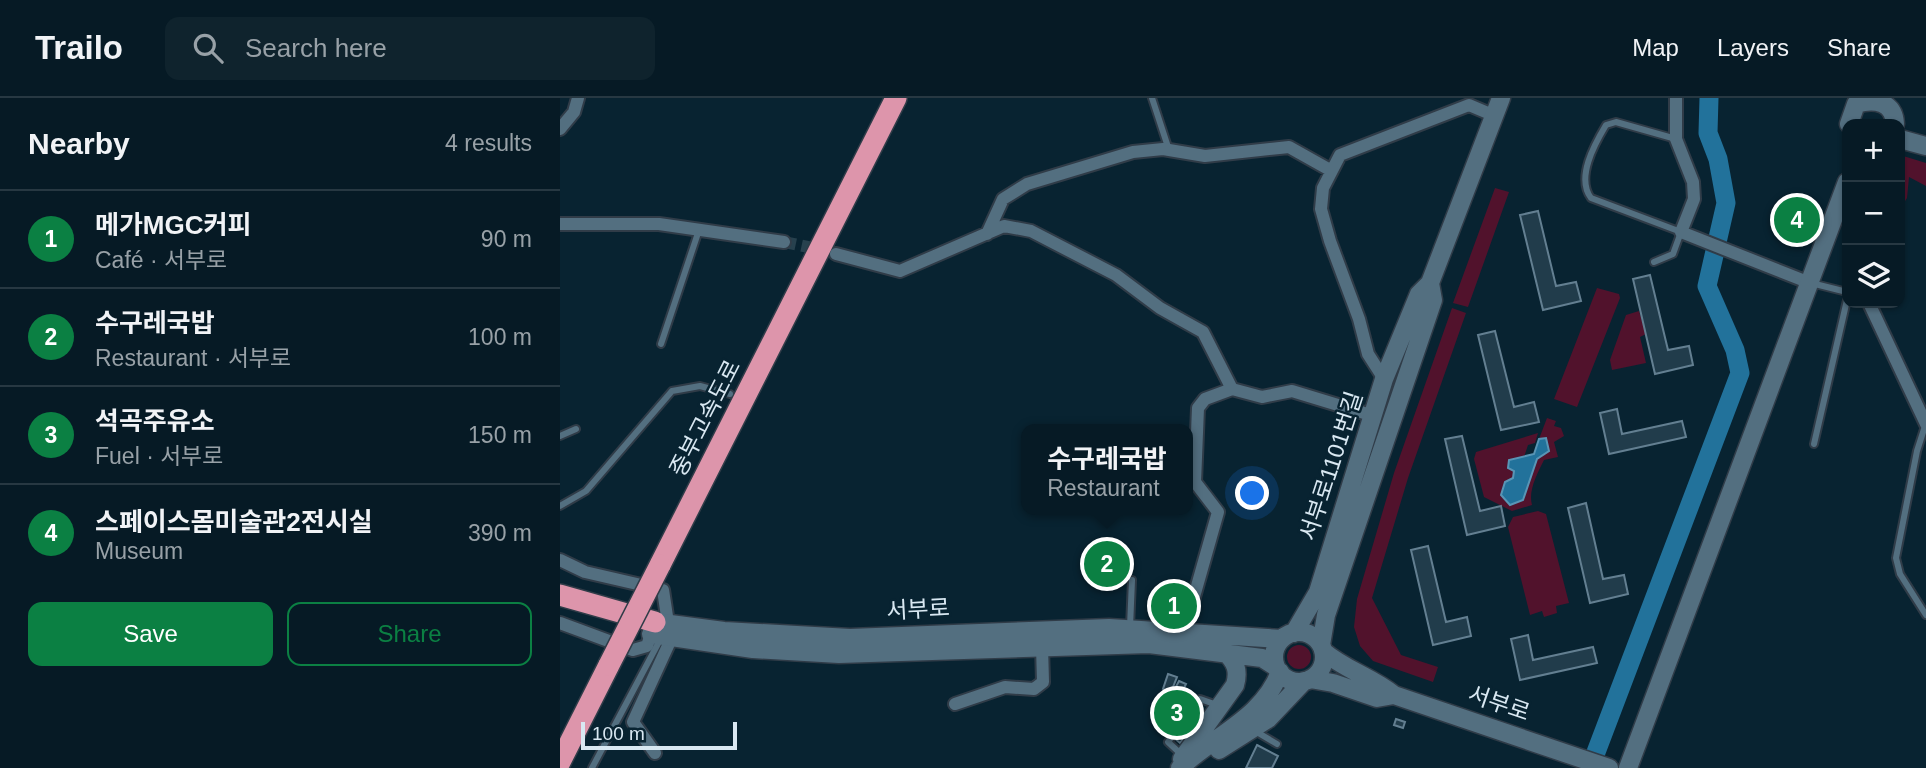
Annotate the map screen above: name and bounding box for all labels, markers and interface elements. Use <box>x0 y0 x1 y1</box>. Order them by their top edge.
search box <box>165 17 655 80</box>
text: Trailo <box>35 29 123 66</box>
icon: search <box>189 29 227 67</box>
text: Search here <box>245 33 387 63</box>
text: Map <box>1632 34 1679 61</box>
text: Layers <box>1717 34 1789 61</box>
text: Share <box>1827 34 1891 61</box>
map controls <box>1842 119 1905 308</box>
button: + <box>1842 119 1905 182</box>
text: Nearby <box>28 127 130 160</box>
text: 4 results <box>445 130 532 156</box>
button: − <box>1842 182 1905 245</box>
pin: 4 <box>1774 194 1820 246</box>
text: 메가MGC커피 <box>95 210 251 240</box>
text: 1 <box>45 226 57 252</box>
text: 90 m <box>481 226 532 252</box>
button: layers <box>1842 245 1905 308</box>
text: Café · 서부로 <box>95 247 228 273</box>
text: 수구레국밥 <box>95 308 215 338</box>
text: 2 <box>45 324 57 350</box>
text: 100 m <box>468 324 532 350</box>
text: Restaurant · 서부로 <box>95 345 291 371</box>
street label: 중부고속도로 <box>665 356 745 480</box>
street label: 서부로1101번길 <box>1295 388 1367 544</box>
text: 석곡주유소 <box>95 406 215 436</box>
text: 3 <box>45 422 57 448</box>
text: 150 m <box>468 422 532 448</box>
popup <box>1021 424 1193 515</box>
text: Fuel · 서부로 <box>95 443 224 469</box>
text: 수구레국밥 <box>1047 444 1167 474</box>
text: Restaurant <box>1047 475 1160 501</box>
your location <box>1235 476 1269 510</box>
text: 스페이스몸미술관2전시실 <box>95 507 373 537</box>
text: 4 <box>45 520 57 546</box>
text: 390 m <box>468 520 532 546</box>
text: Museum <box>95 538 183 564</box>
pin: 2 <box>1084 538 1130 590</box>
pin: 1 <box>1151 580 1197 632</box>
street label: 서부로 <box>886 594 950 624</box>
button: Save <box>28 602 273 666</box>
button: Share <box>287 602 532 666</box>
street label: 서부로 <box>1465 680 1533 726</box>
pin: 3 <box>1154 687 1200 739</box>
scale bar <box>581 719 737 751</box>
text: 100 m <box>592 723 645 744</box>

